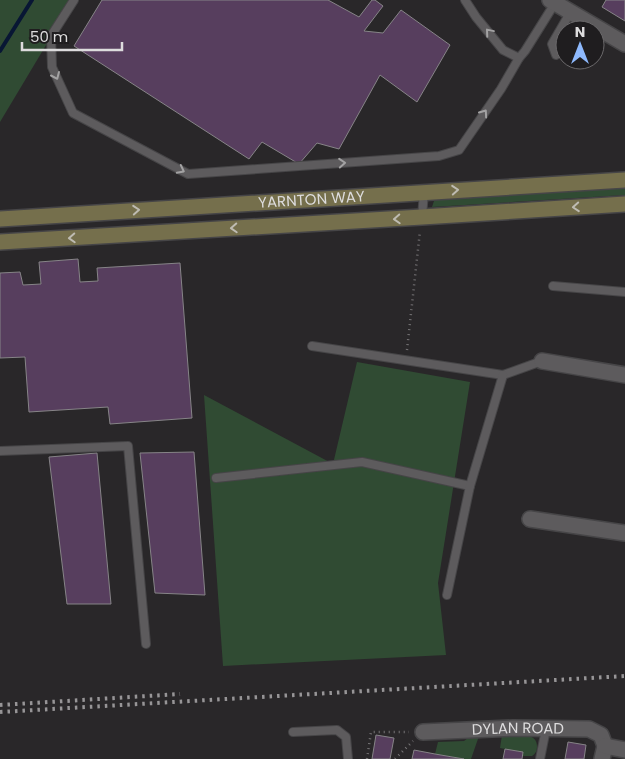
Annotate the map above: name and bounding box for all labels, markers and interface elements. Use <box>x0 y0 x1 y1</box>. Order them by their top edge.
scale bar <box>22 20 122 52</box>
north arrow <box>555 20 605 70</box>
text: N <box>575 22 585 42</box>
text: 50 m <box>30 26 68 47</box>
one-way arrow <box>486 29 494 38</box>
one-way arrow <box>50 71 61 80</box>
one-way arrow <box>478 109 487 119</box>
one-way arrow <box>338 158 346 169</box>
one-way arrow <box>176 164 185 174</box>
street label: YARNTON WAY <box>258 185 365 213</box>
one-way arrow <box>452 185 460 196</box>
one-way arrow <box>572 202 580 213</box>
one-way arrow <box>132 205 140 216</box>
one-way arrow <box>392 213 400 224</box>
one-way arrow <box>230 223 238 234</box>
one-way arrow <box>68 232 76 243</box>
street label: DYLAN ROAD <box>471 717 564 740</box>

